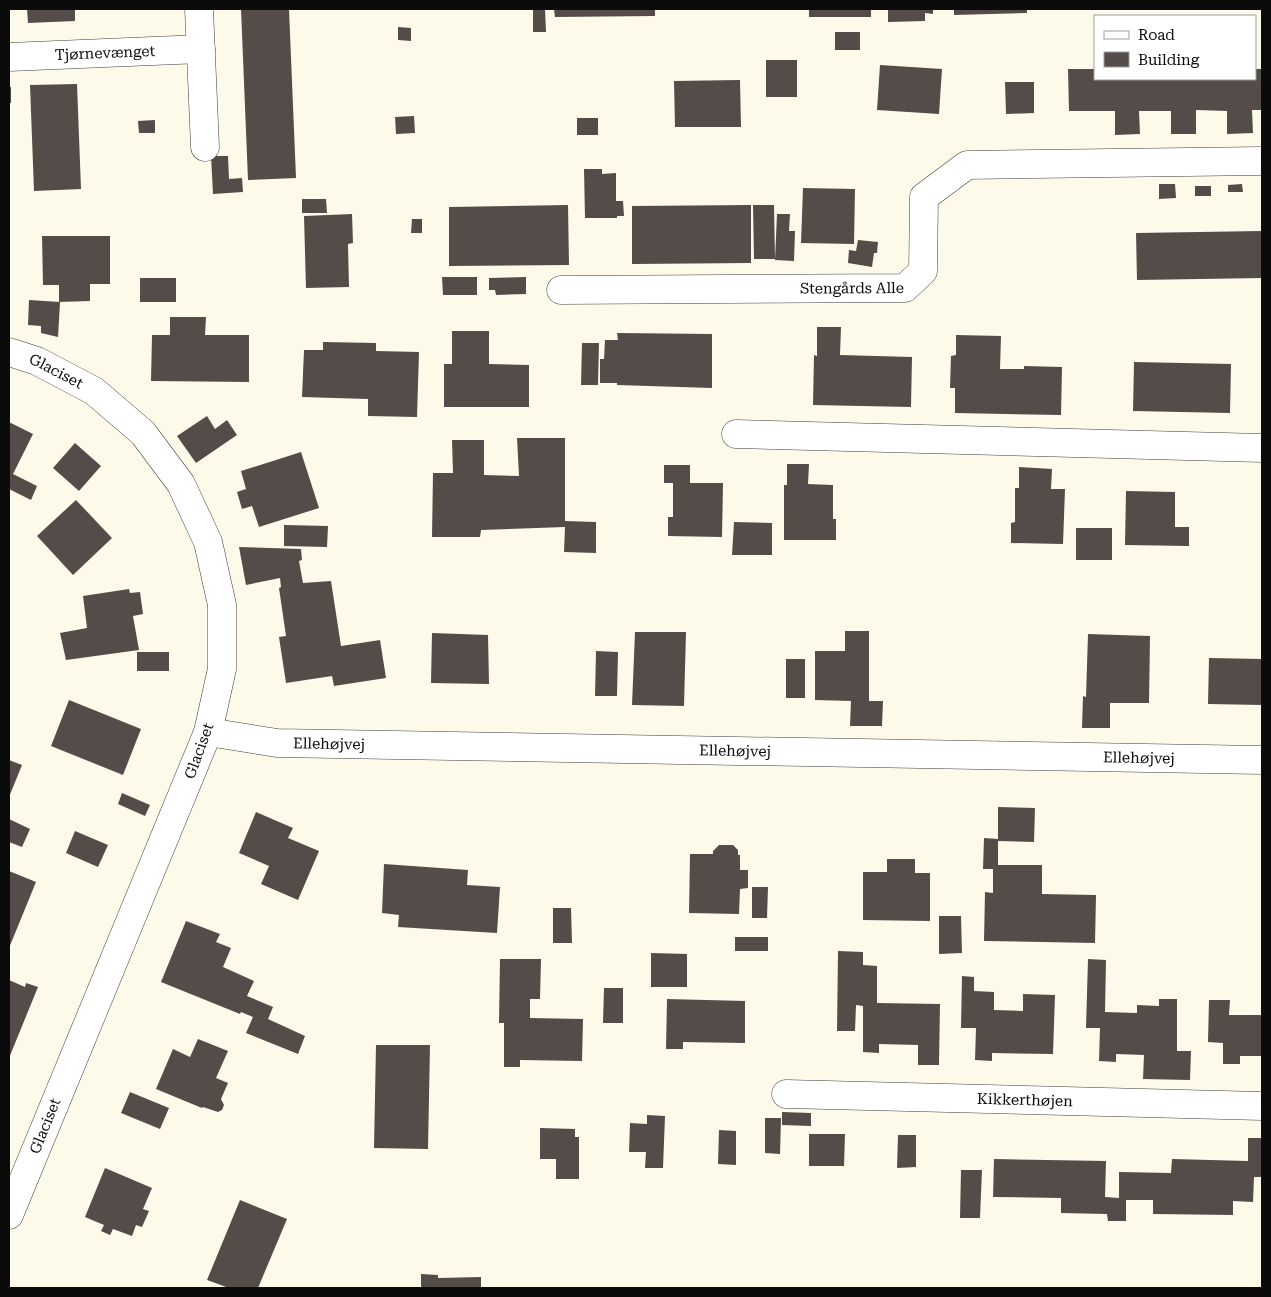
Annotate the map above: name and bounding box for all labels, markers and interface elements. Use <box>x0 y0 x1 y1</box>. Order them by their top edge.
legend <box>1094 15 1256 80</box>
text: Road <box>1138 26 1175 44</box>
street label: Tjørnevænget <box>54 42 156 64</box>
text: Building <box>1138 51 1200 69</box>
street label: Stengårds Alle <box>800 279 904 298</box>
street label: Glaciset <box>27 350 86 393</box>
street label: Glaciset <box>181 720 218 781</box>
street label: Ellehøjvej <box>293 734 365 754</box>
street label: Ellehøjvej <box>699 741 771 761</box>
street label: Ellehøjvej <box>1103 748 1175 767</box>
street label: Kikkerthøjen <box>977 1090 1073 1110</box>
street label: Glaciset <box>26 1095 64 1156</box>

